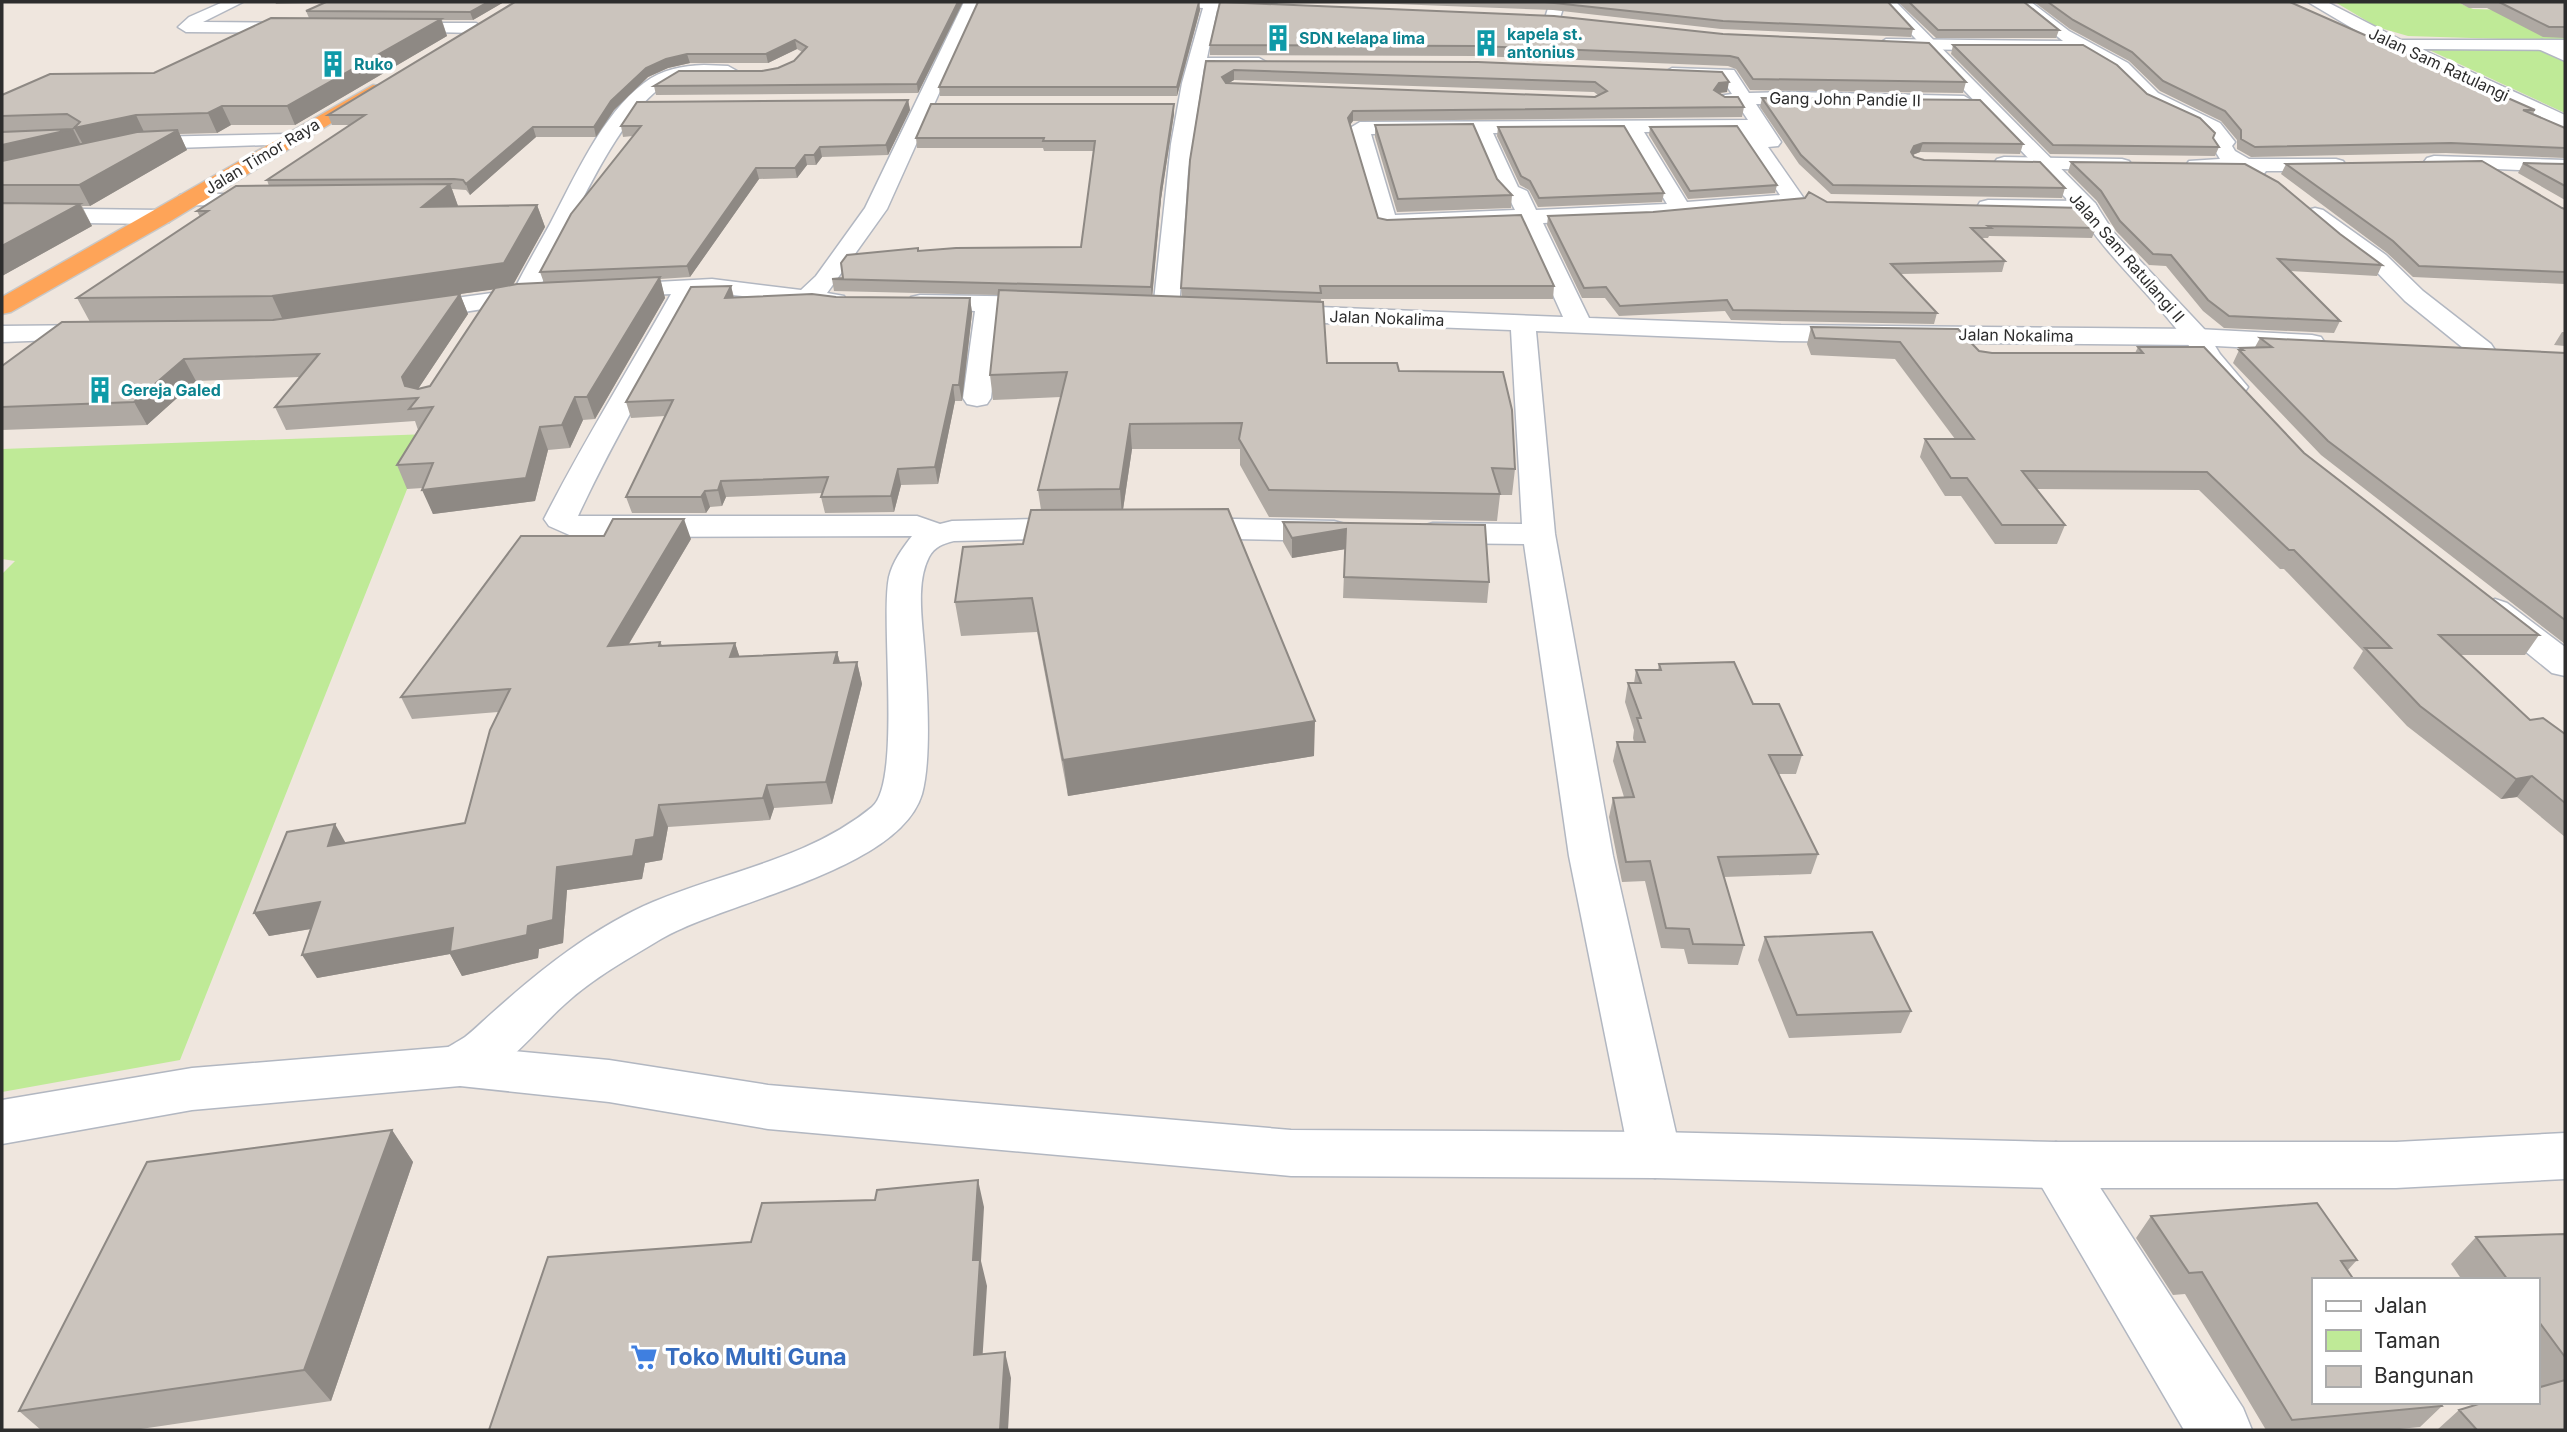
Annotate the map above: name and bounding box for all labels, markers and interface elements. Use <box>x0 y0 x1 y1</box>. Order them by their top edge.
building icon: SDN kelapa lima <box>1263 23 1293 53</box>
street label: Jalan Sam Ratulangi <box>2366 23 2512 105</box>
place label: kapela st. antonius <box>1507 24 1583 62</box>
place label: SDN kelapa lima <box>1299 28 1425 48</box>
building icon: kapela st. antonius <box>1471 28 1501 58</box>
building icon: Ruko <box>318 49 348 79</box>
place label: Ruko <box>354 54 393 74</box>
street label: Gang John Pandie II <box>1769 88 1921 110</box>
street label: Jalan Timor Raya <box>201 114 323 198</box>
street label: Jalan Sam Ratulangi II <box>2065 188 2189 326</box>
street label: Jalan Nokalima <box>1329 306 1445 330</box>
street label: Jalan Nokalima <box>1958 324 2074 346</box>
building icon: Gereja Galed <box>85 375 115 405</box>
place label: Gereja Galed <box>121 380 221 400</box>
legend <box>2312 1278 2539 1404</box>
text: Jalan <box>2374 1293 2427 1318</box>
text: Taman <box>2374 1328 2440 1353</box>
supermarket icon: Toko Multi Guna <box>629 1342 659 1372</box>
place label: Toko Multi Guna <box>665 1343 847 1371</box>
text: Bangunan <box>2374 1363 2474 1388</box>

